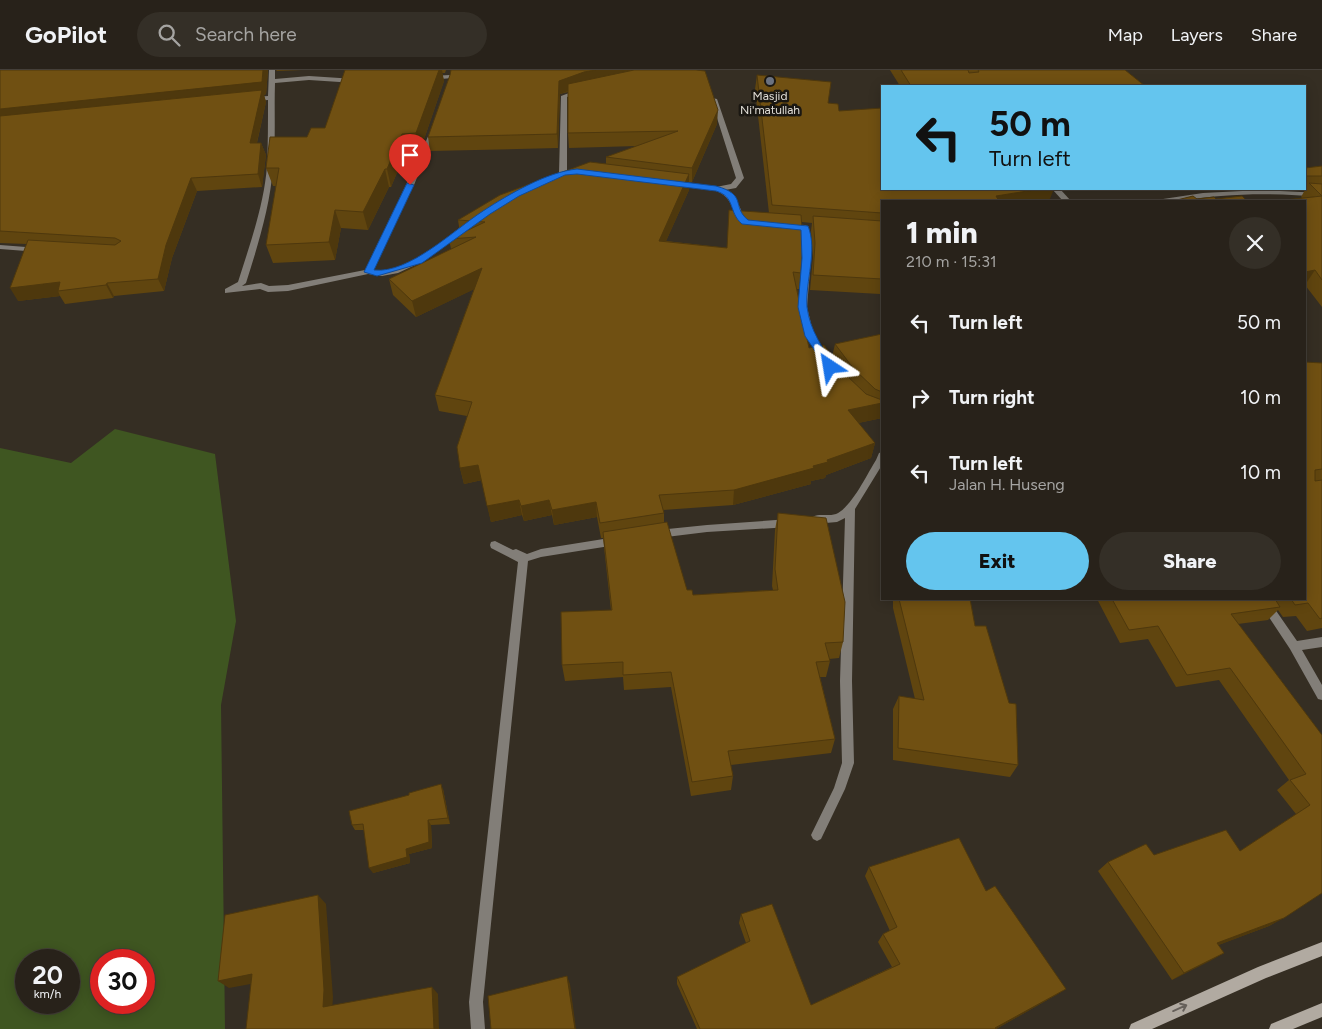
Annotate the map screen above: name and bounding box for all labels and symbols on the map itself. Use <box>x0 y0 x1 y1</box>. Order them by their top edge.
marker: Masjid Ni'matullah <box>764 75 776 87</box>
place label: Masjid Ni'matullah <box>740 89 800 117</box>
pin <box>389 134 431 185</box>
position arrow <box>803 340 855 392</box>
speed limit sign: 30 <box>90 949 155 1014</box>
one-way arrow <box>1172 1003 1187 1012</box>

